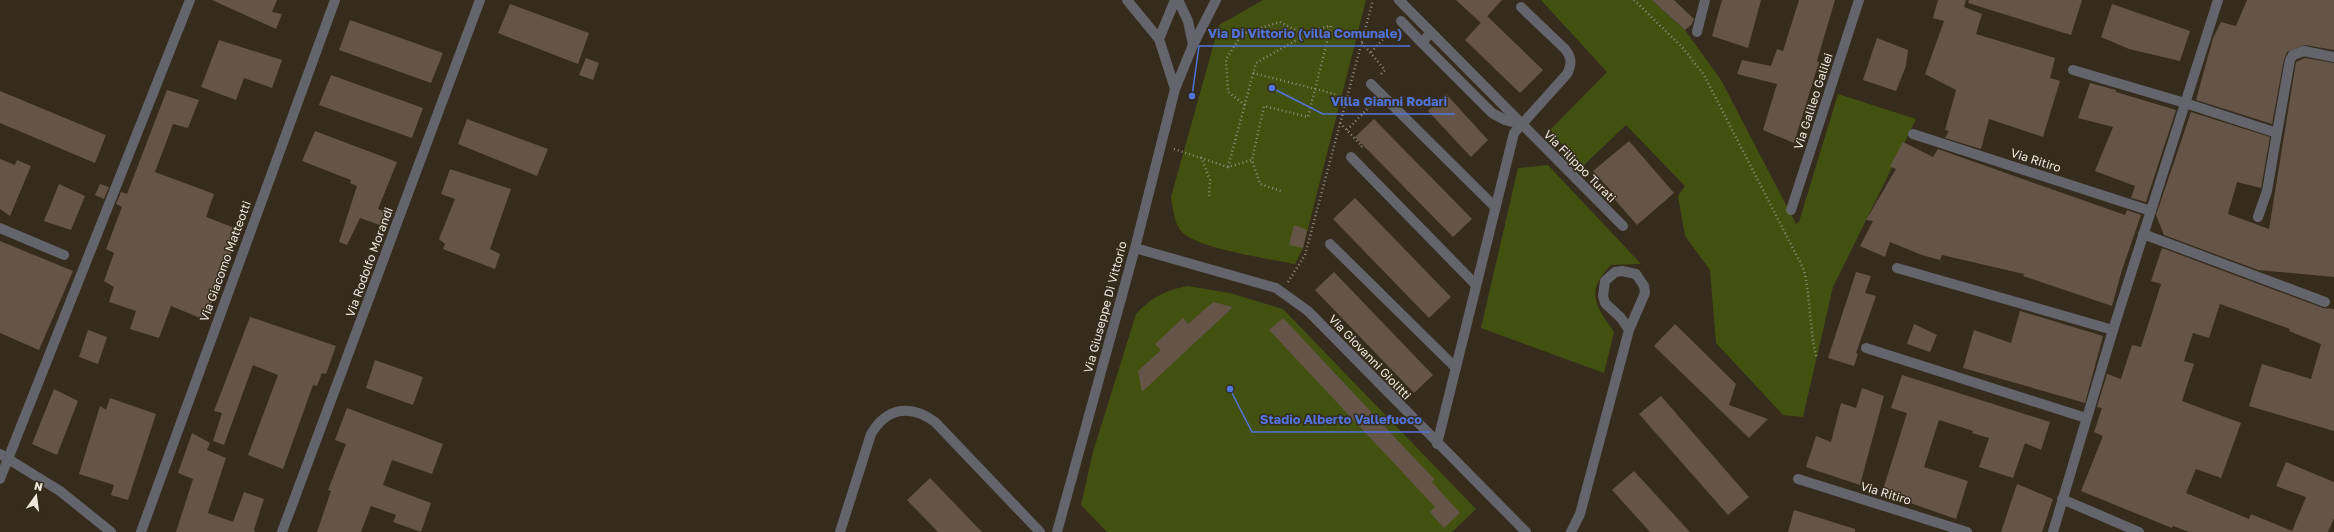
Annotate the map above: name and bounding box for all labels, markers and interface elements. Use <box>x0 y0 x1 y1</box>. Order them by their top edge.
callout: Via Di Vittorio (villa Comunale) <box>1199 21 1410 46</box>
text: Via Di Vittorio (villa Comunale) <box>1208 25 1402 41</box>
street label: Via Galileo Galilei <box>1790 51 1836 151</box>
callout: Villa Gianni Rodari <box>1323 89 1455 114</box>
text: Villa Gianni Rodari <box>1331 93 1447 109</box>
street label: Via Filippo Turati <box>1541 127 1619 205</box>
street label: Via Ritiro <box>2009 145 2063 175</box>
street label: Via Giacomo Matteotti <box>196 199 254 323</box>
street label: Via Rodolfo Morandi <box>342 205 396 319</box>
street label: Via Giuseppe Di Vittorio <box>1080 240 1130 374</box>
street label: Via Giovanni Giolitti <box>1326 311 1414 403</box>
callout: Stadio Alberto Vallefuoco <box>1252 407 1430 432</box>
text: Stadio Alberto Vallefuoco <box>1260 411 1422 427</box>
north arrow <box>16 476 56 516</box>
text: N <box>33 478 44 493</box>
street label: Via Ritiro <box>1859 478 1913 508</box>

